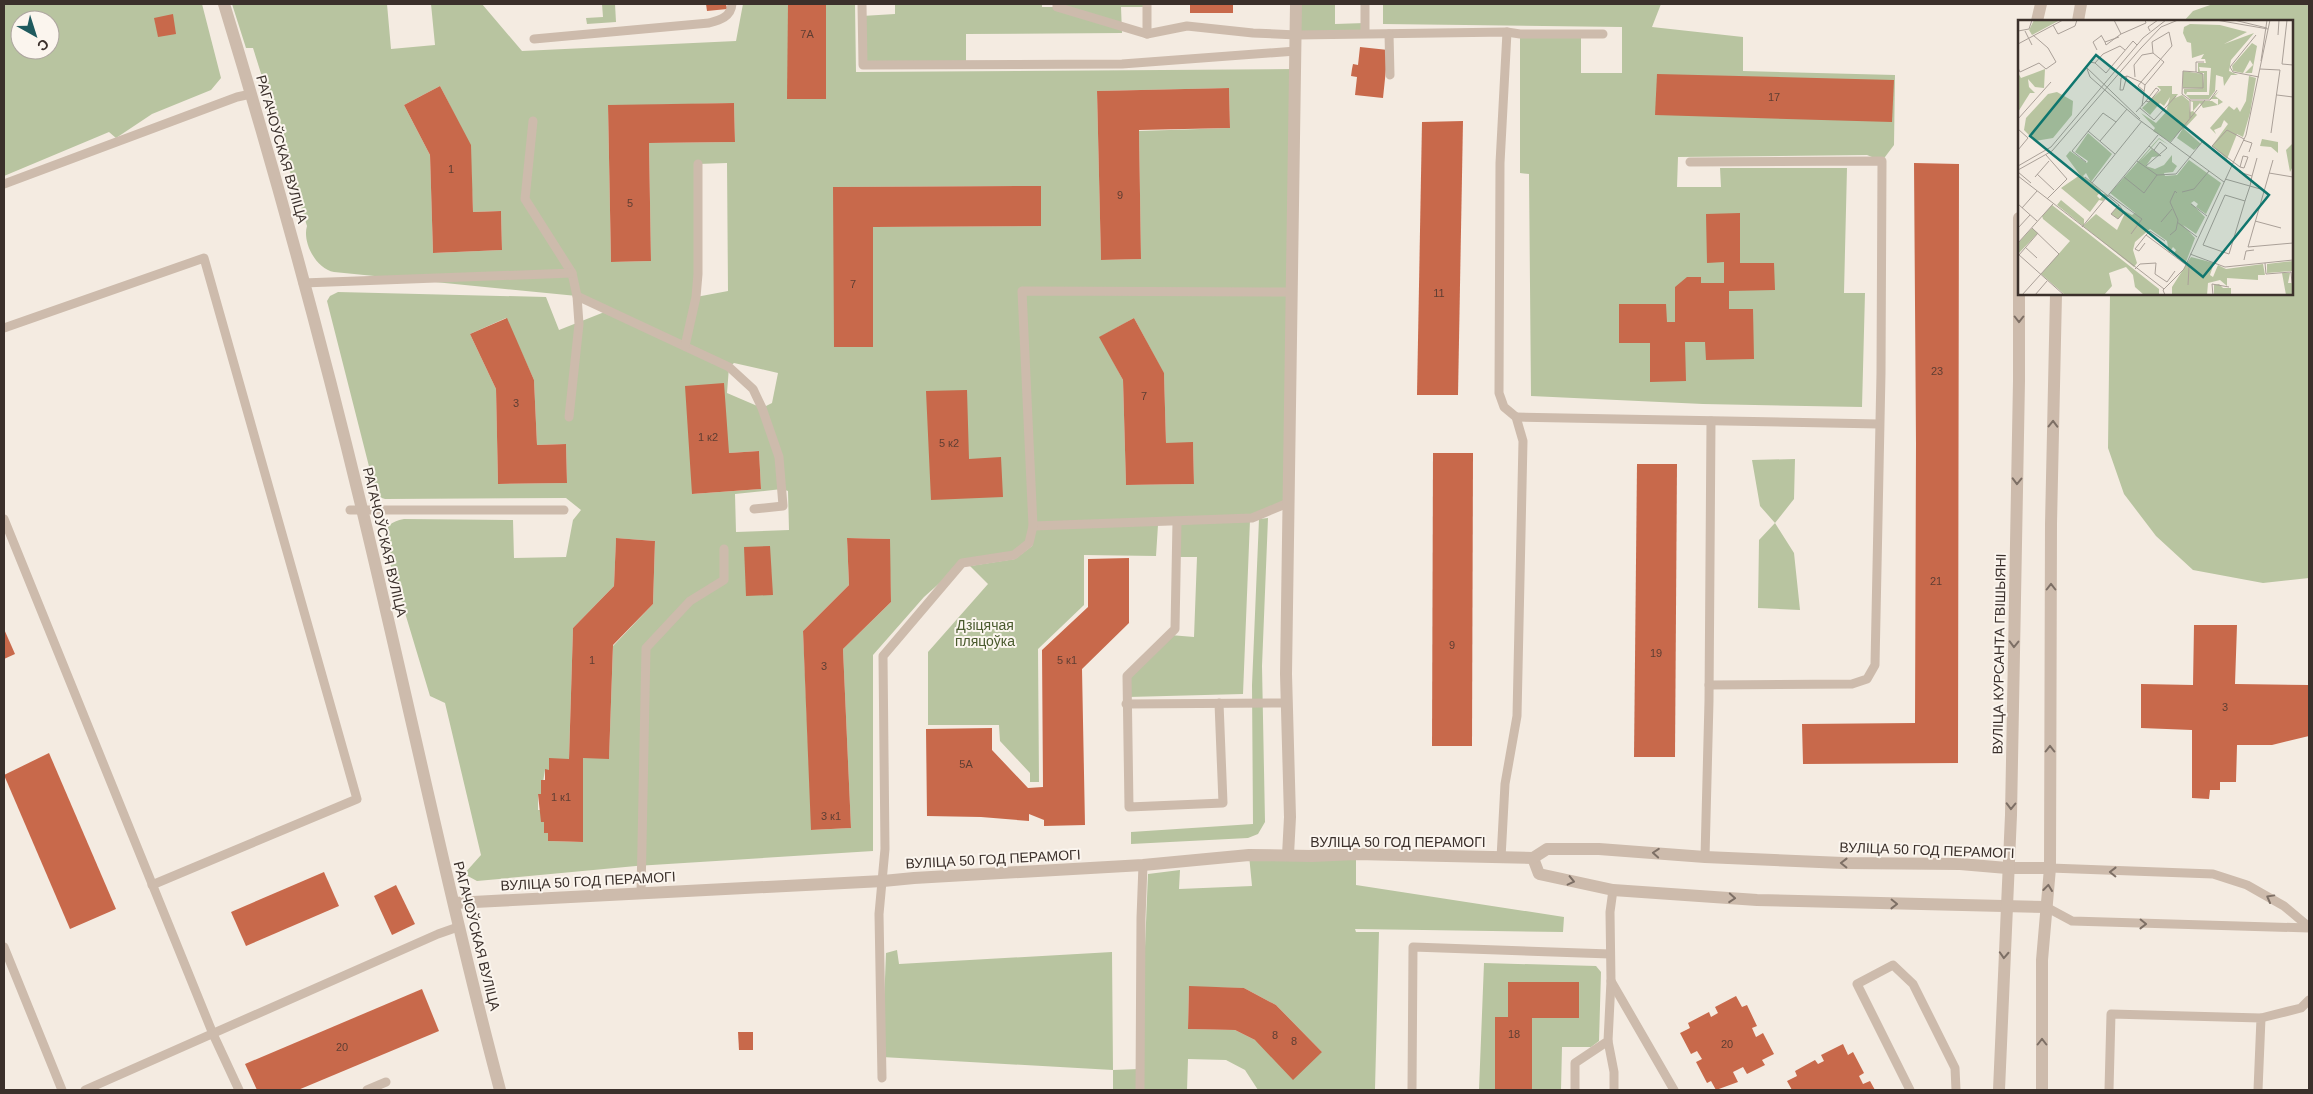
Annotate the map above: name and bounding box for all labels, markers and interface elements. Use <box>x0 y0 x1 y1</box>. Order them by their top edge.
north arrow <box>10 10 60 60</box>
inset map <box>2018 20 2293 295</box>
house number: 7А <box>800 28 814 40</box>
text: С <box>34 36 52 55</box>
street label: РАГАЧОЎСКАЯ ВУЛІЦА <box>253 73 312 226</box>
house number: 17 <box>1768 91 1780 103</box>
house number: 1 <box>448 163 454 175</box>
house number: 9 <box>1117 189 1123 201</box>
house number: 5 <box>627 197 633 209</box>
house number: 7 <box>850 278 856 290</box>
house number: 11 <box>1433 287 1445 299</box>
one-way arrow <box>2014 316 2024 323</box>
house number: 23 <box>1931 365 1943 377</box>
house number: 7 <box>1141 390 1147 402</box>
house number: 3 <box>513 397 519 409</box>
one-way arrow <box>2048 420 2058 428</box>
house number: 1 к2 <box>698 431 718 443</box>
house number: 5 к2 <box>939 437 959 449</box>
street label: РАГАЧОЎСКАЯ ВУЛІЦА <box>360 465 411 619</box>
one-way arrow <box>2012 478 2022 486</box>
street label: ВУЛІЦА КУРСАНТА ГВІШЫЯНІ <box>1989 553 2009 755</box>
house number: 21 <box>1930 575 1942 587</box>
one-way arrow <box>2046 583 2056 590</box>
park label: Дзіцячая пляцоўка <box>955 617 1015 649</box>
house number: 9 <box>1449 639 1455 651</box>
one-way arrow <box>2009 640 2019 648</box>
house number: 19 <box>1650 647 1662 659</box>
house number: 1 <box>589 654 595 666</box>
house number: 5 к1 <box>1057 654 1077 666</box>
house number: 3 <box>821 660 827 672</box>
house number: 3 <box>2222 701 2228 713</box>
one-way arrow <box>2045 745 2055 753</box>
house number: 5А <box>959 758 973 770</box>
house number: 1 к1 <box>551 791 571 803</box>
one-way arrow <box>2006 803 2016 811</box>
house number: 3 к1 <box>821 810 841 822</box>
street label: ВУЛІЦА 50 ГОД ПЕРАМОГІ <box>1310 834 1486 850</box>
street label: ВУЛІЦА 50 ГОД ПЕРАМОГІ <box>1839 839 2015 861</box>
street label: ВУЛІЦА 50 ГОД ПЕРАМОГІ <box>905 846 1081 872</box>
one-way arrow <box>1652 848 1660 859</box>
one-way arrow <box>1840 858 1848 868</box>
street label: РАГАЧОЎСКАЯ ВУЛІЦА <box>451 859 504 1013</box>
one-way arrow <box>2108 866 2116 877</box>
street label: ВУЛІЦА 50 ГОД ПЕРАМОГІ <box>500 868 676 894</box>
one-way arrow <box>1566 875 1575 886</box>
one-way arrow <box>2042 883 2053 891</box>
one-way arrow <box>1728 892 1736 903</box>
one-way arrow <box>2266 894 2275 904</box>
one-way arrow <box>1891 899 1899 909</box>
one-way arrow <box>2139 918 2147 929</box>
one-way arrow <box>1998 951 2009 959</box>
house number: 18 <box>1508 1028 1520 1040</box>
house number: 8 <box>1272 1029 1278 1041</box>
house number: 8 <box>1291 1035 1297 1047</box>
one-way arrow <box>2037 1037 2047 1045</box>
house number: 20 <box>1721 1038 1733 1050</box>
house number: 20 <box>336 1041 348 1053</box>

